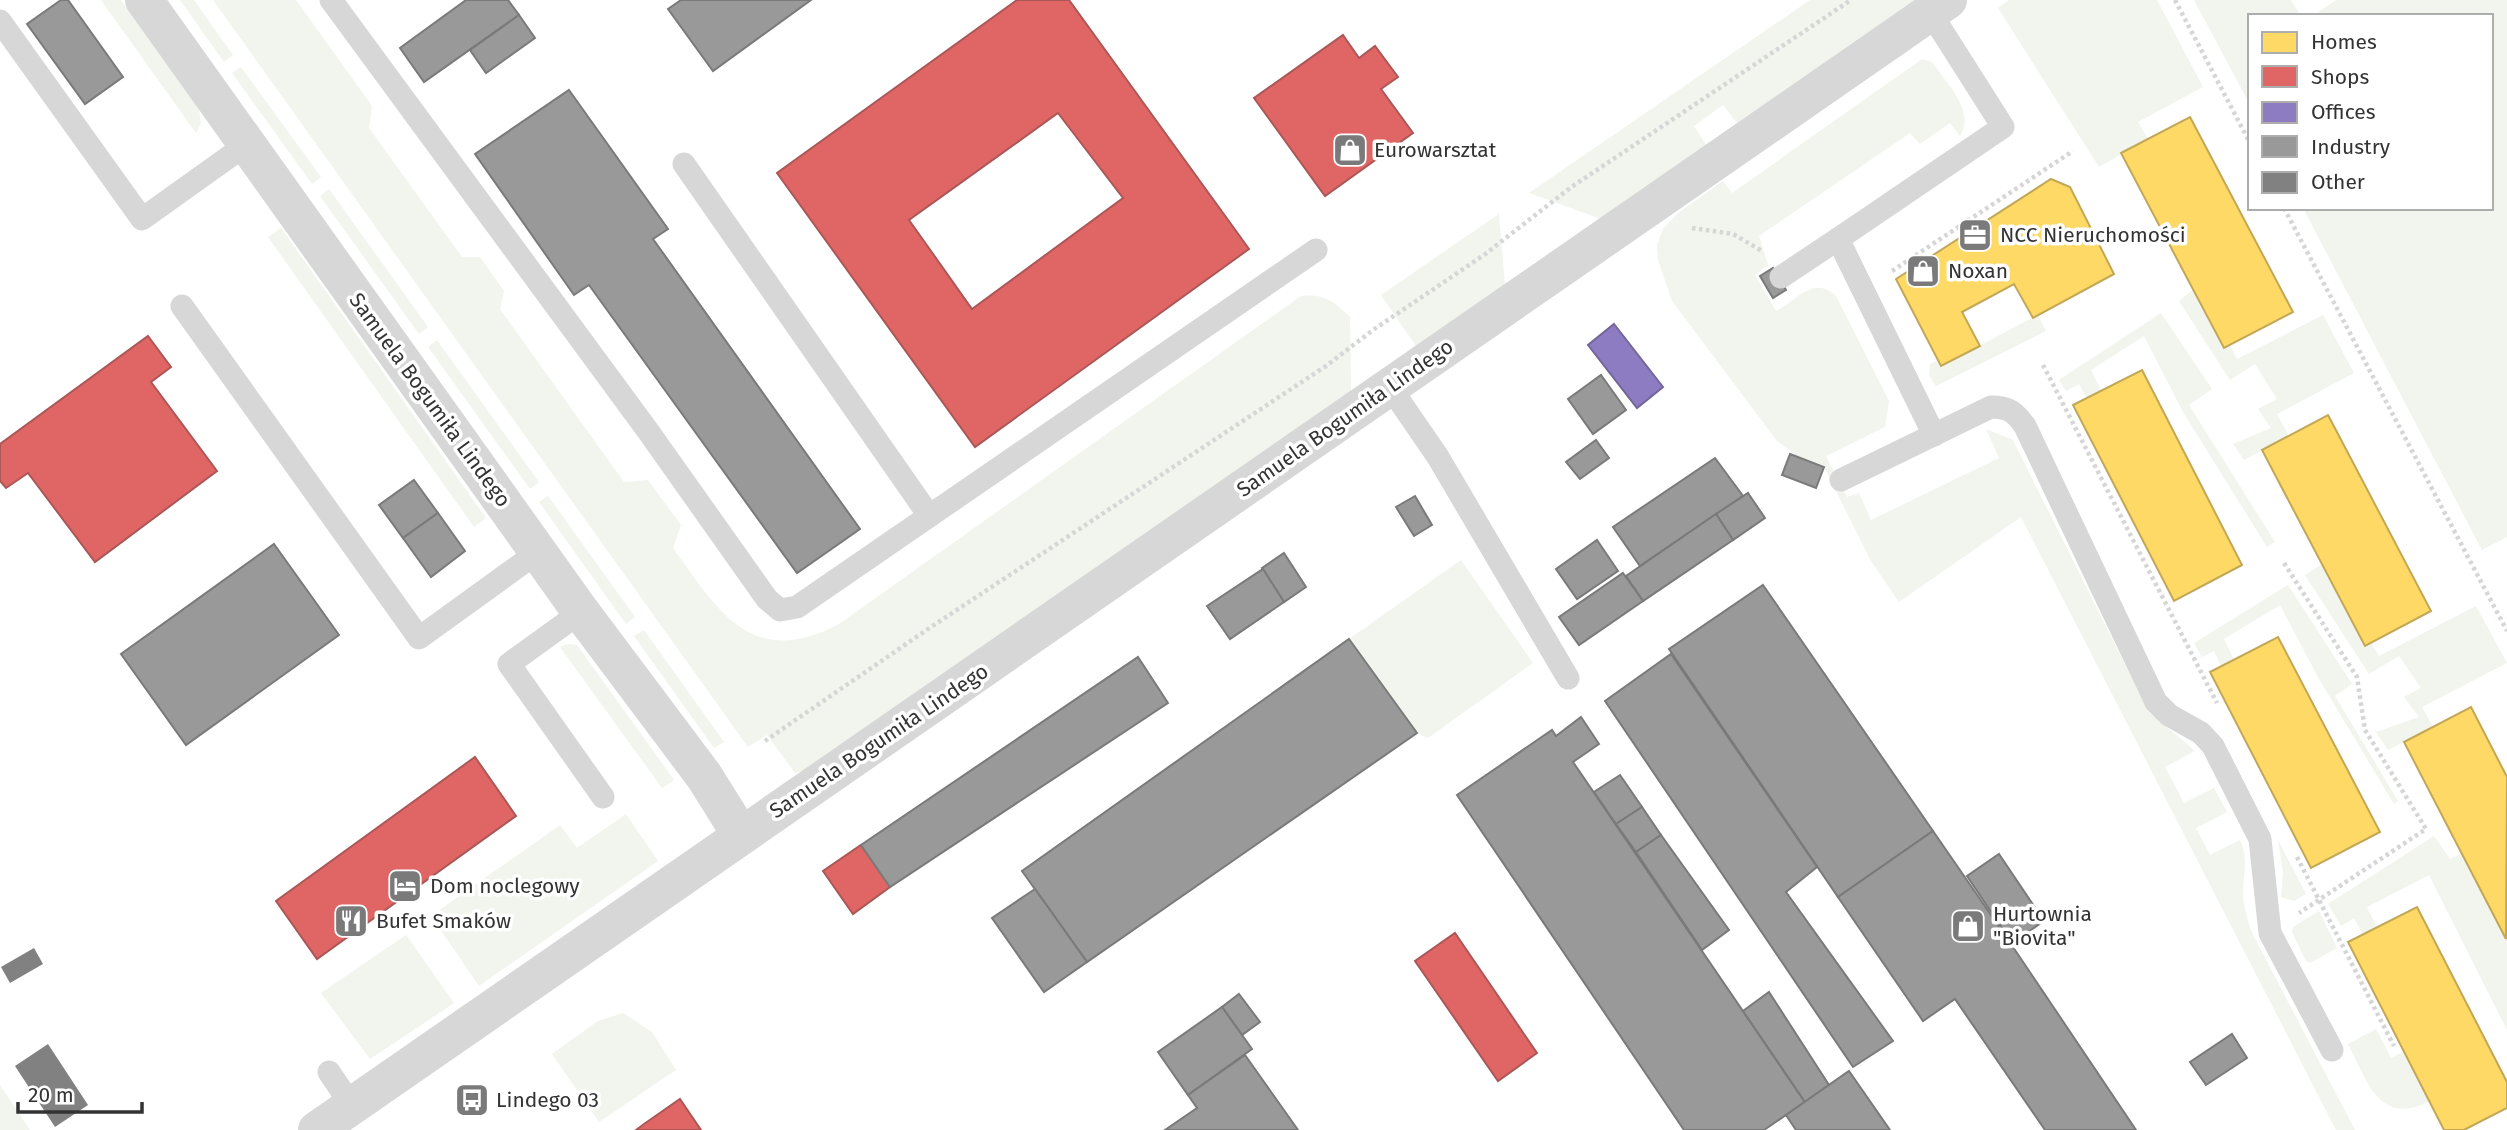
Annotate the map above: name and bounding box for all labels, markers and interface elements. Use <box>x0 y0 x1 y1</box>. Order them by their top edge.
legend <box>2248 14 2493 210</box>
text: Homes <box>2311 29 2377 55</box>
text: Shops <box>2311 64 2369 90</box>
text: Offices <box>2311 99 2376 125</box>
shop icon: Eurowarsztat <box>1331 131 1369 169</box>
text: Industry <box>2311 134 2391 160</box>
place label: Eurowarsztat <box>1374 137 1497 163</box>
text: Other <box>2311 169 2365 195</box>
office icon: NCC Nieruchomości <box>1956 216 1994 254</box>
place label: NCC Nieruchomości <box>2000 222 2186 248</box>
shop icon: Noxan <box>1904 252 1942 290</box>
place label: Noxan <box>1948 258 2008 284</box>
street label: Samuela Bogumiła Lindego <box>344 288 516 512</box>
street label: Samuela Bogumiła Lindego <box>1232 333 1458 503</box>
street label: Samuela Bogumiła Lindego <box>765 658 993 824</box>
hotel icon: Dom noclegowy <box>386 867 424 905</box>
place label: Dom noclegowy <box>430 873 580 899</box>
place label: Hurtownia "Biovita" <box>1993 901 2092 951</box>
restaurant icon: Bufet Smaków <box>332 902 370 940</box>
shop icon: Hurtownia "Biovita" <box>1949 907 1987 945</box>
place label: Bufet Smaków <box>376 908 511 934</box>
scale bar <box>18 1070 142 1114</box>
bus stop icon: Lindego 03 <box>453 1081 491 1119</box>
text: 20 m <box>28 1082 74 1108</box>
place label: Lindego 03 <box>496 1087 599 1113</box>

